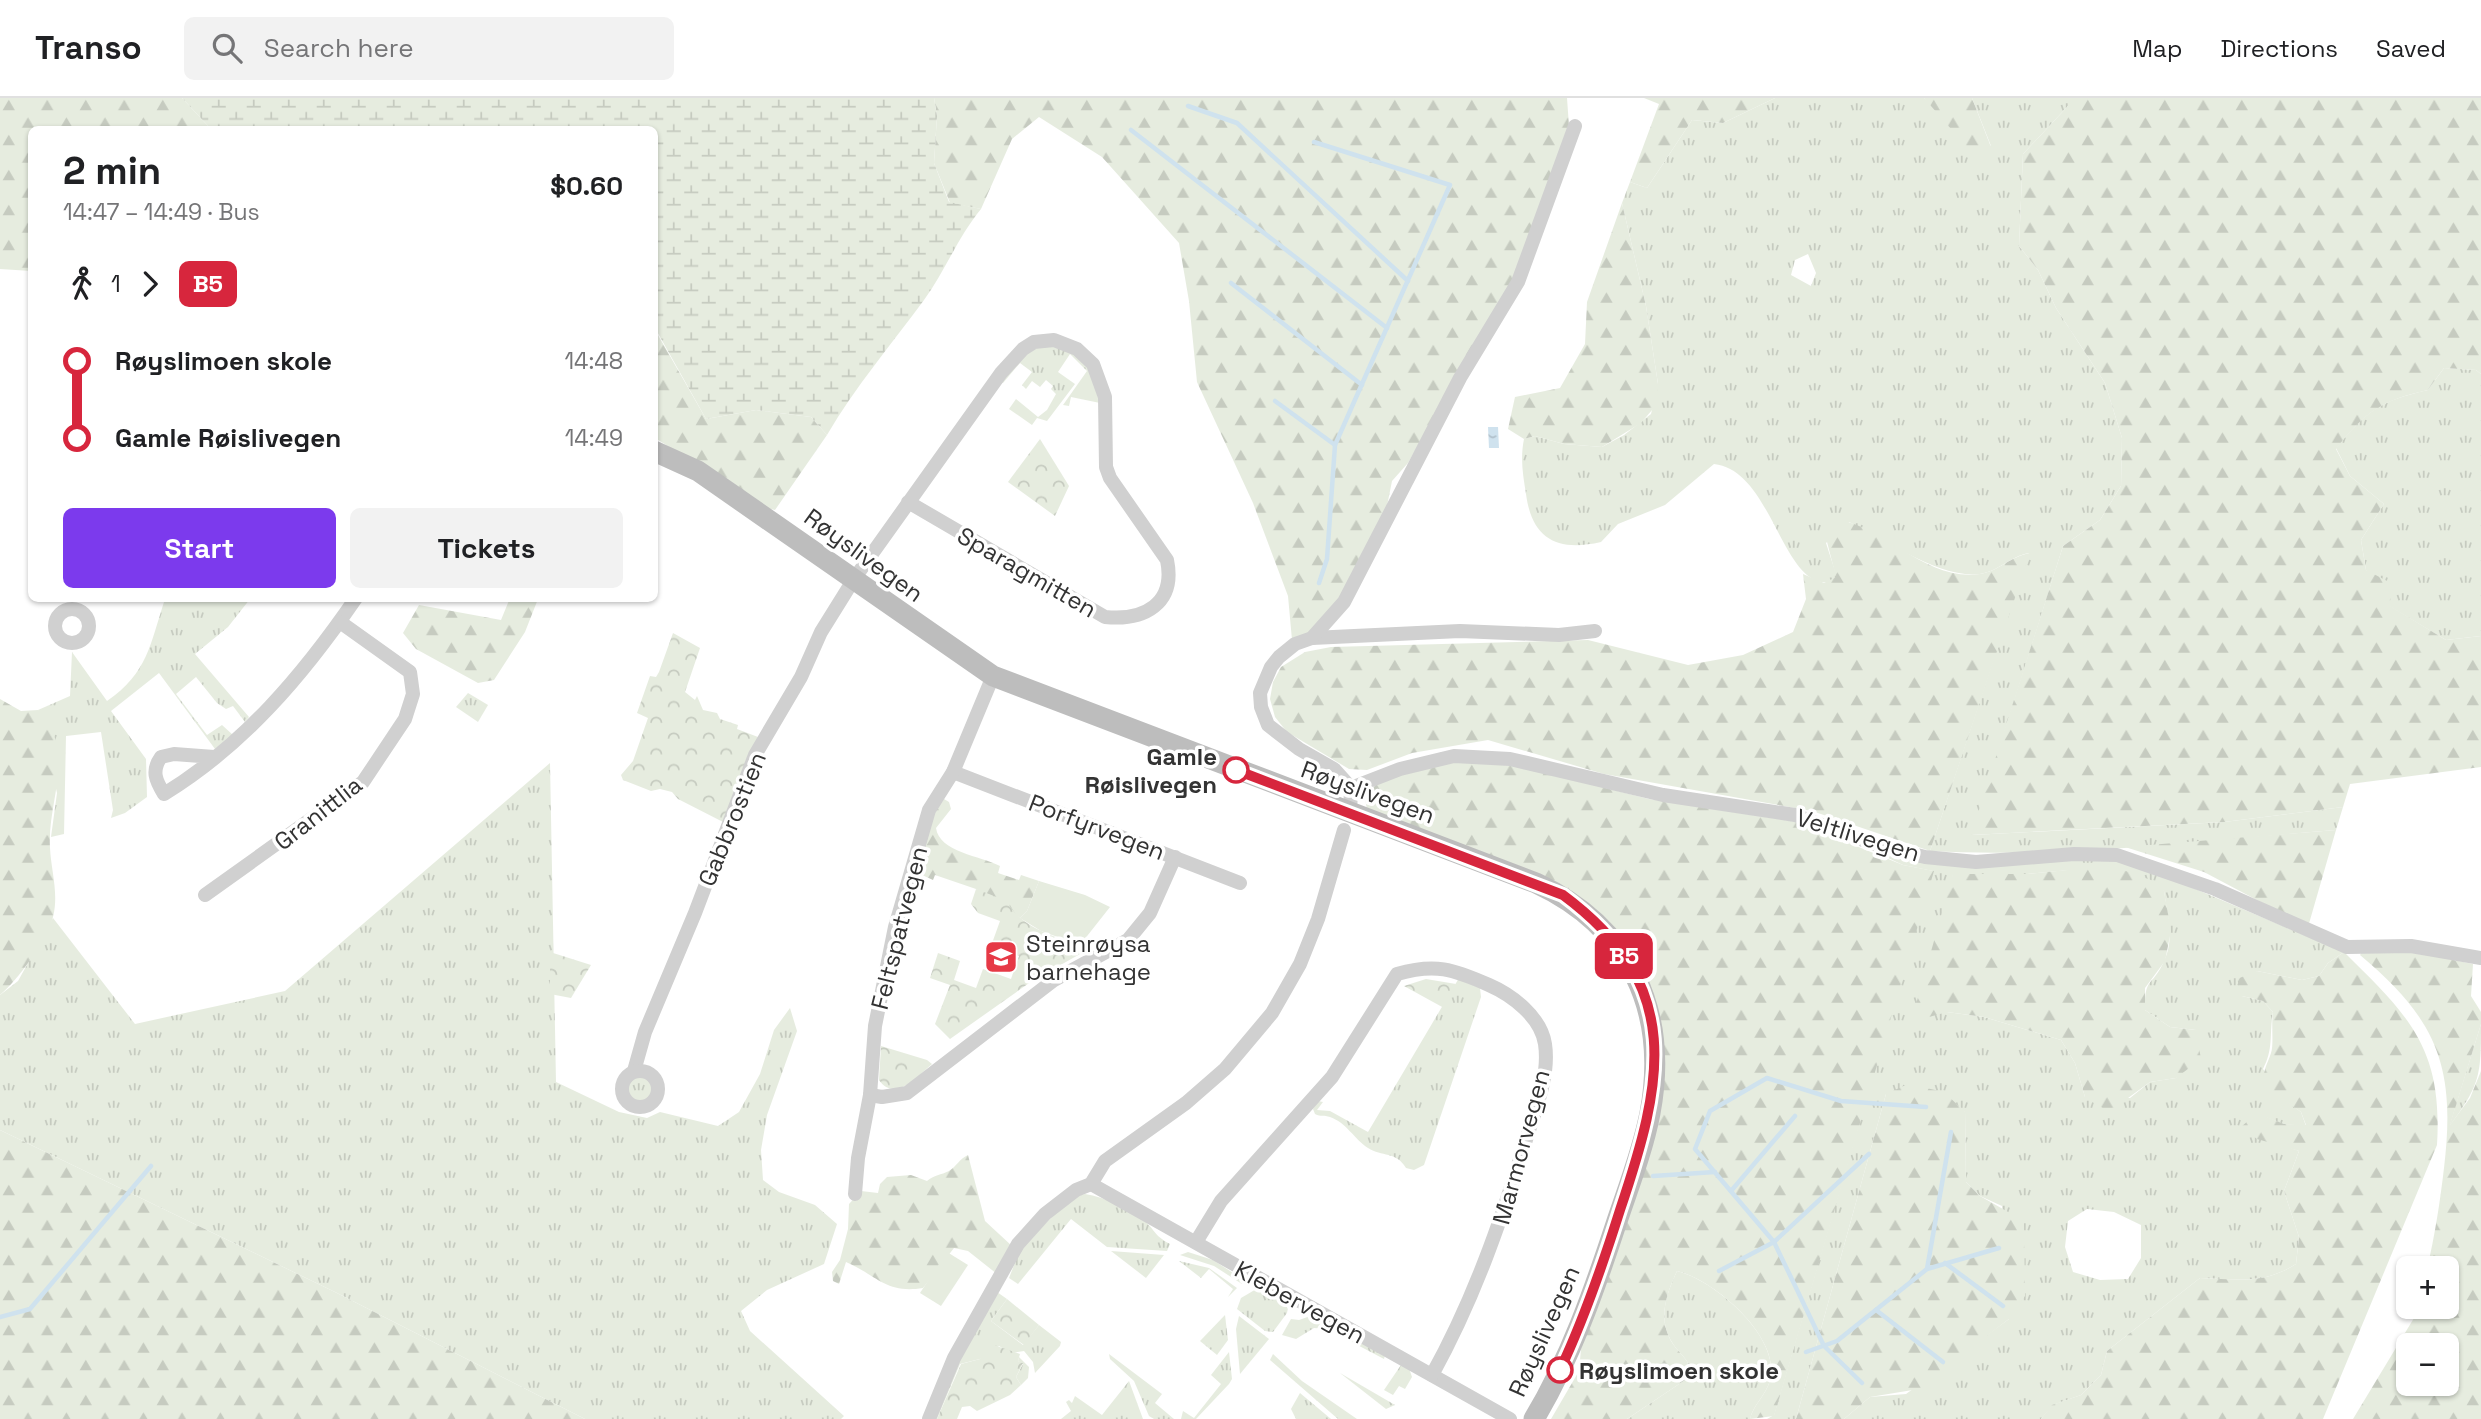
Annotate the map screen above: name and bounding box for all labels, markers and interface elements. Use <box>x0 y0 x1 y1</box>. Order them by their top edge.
search box <box>184 17 674 80</box>
text: Transo <box>35 27 142 69</box>
icon: search <box>208 29 246 67</box>
text: Search here <box>264 31 414 65</box>
text: Map <box>2132 33 2182 64</box>
text: Directions <box>2220 33 2338 64</box>
text: Saved <box>2376 33 2446 64</box>
text: 2 min <box>63 147 161 195</box>
text: $0.60 <box>550 169 623 203</box>
text: 14:47 – 14:49 · Bus <box>63 197 260 227</box>
icon: walk <box>63 265 101 303</box>
icon: forward <box>131 265 169 303</box>
text: B5 <box>193 268 223 299</box>
text: 1 <box>111 269 121 299</box>
text: Røyslimoen skole <box>115 344 332 378</box>
text: 14:48 <box>564 346 623 376</box>
text: Gamle Røislivegen <box>115 421 341 455</box>
text: 14:49 <box>565 423 623 453</box>
street label: Røyslivegen <box>798 501 930 609</box>
button: Start <box>63 508 336 588</box>
button: Tickets <box>350 508 623 588</box>
street label: Sparagmitten <box>952 520 1102 624</box>
place label: Gamle Røislivegen <box>1085 741 1217 800</box>
street label: Gabbrostien <box>691 747 773 891</box>
street label: Røyslivegen <box>1297 753 1439 831</box>
marker: Gamle Røislivegen <box>1223 757 1249 783</box>
street label: Granittlia <box>268 769 368 857</box>
street label: Porfyrvegen <box>1025 787 1169 867</box>
street label: Veltlivegen <box>1792 801 1924 869</box>
street label: Feltspatvegen <box>864 843 934 1013</box>
place label: Steinrøysa barnehage <box>1026 928 1151 987</box>
line badge: B5 <box>1592 933 1656 979</box>
school or university icon: Steinrøysa barnehage <box>982 938 1020 976</box>
text: B5 <box>1609 940 1639 971</box>
street label: Marmorvegen <box>1485 1066 1557 1228</box>
street label: Klebervegen <box>1229 1253 1371 1351</box>
map controls <box>2396 1256 2459 1396</box>
button: + <box>2396 1256 2459 1319</box>
street label: Røyslivegen <box>1501 1261 1587 1401</box>
button: − <box>2396 1333 2459 1396</box>
place label: Røyslimoen skole <box>1579 1355 1779 1386</box>
marker: Røyslimoen skole <box>1547 1357 1573 1383</box>

